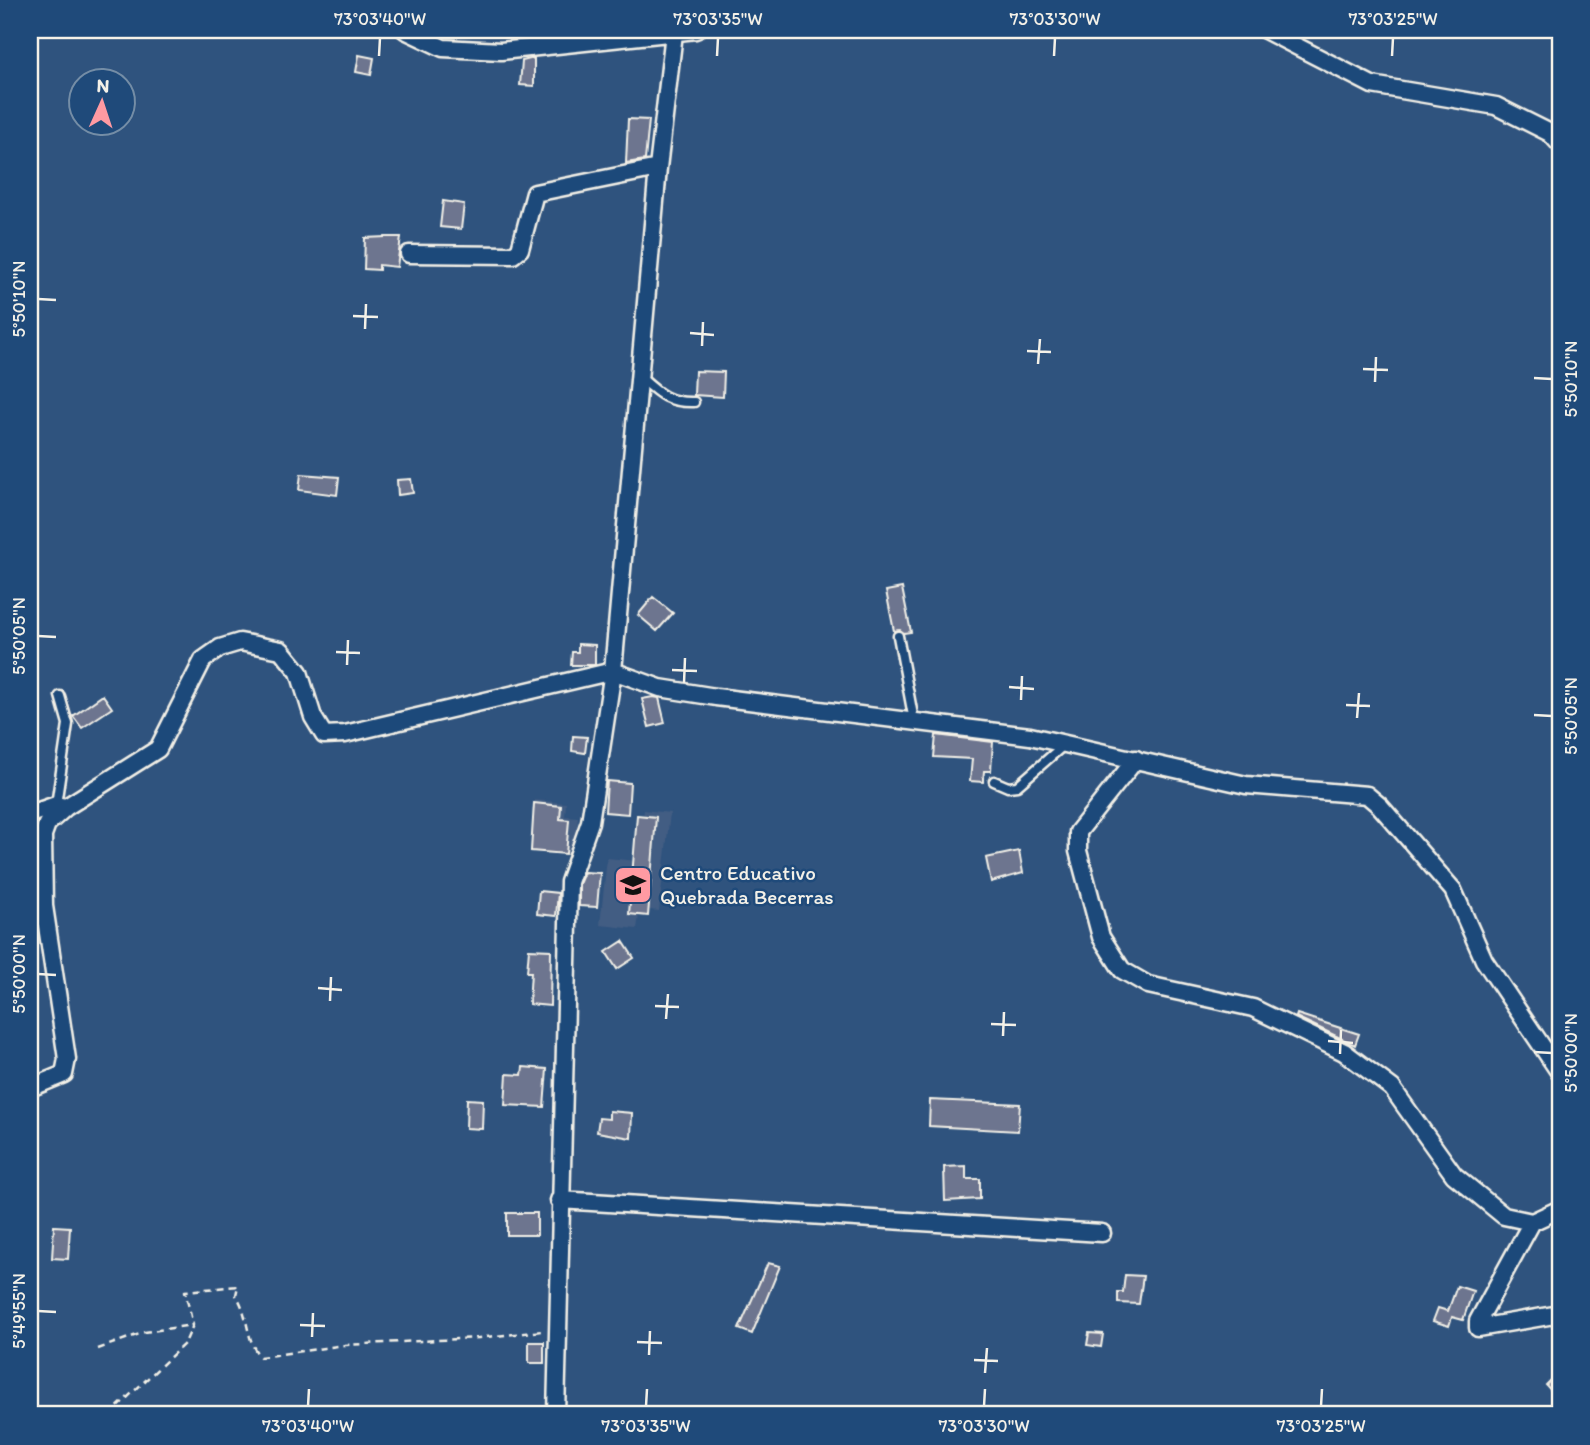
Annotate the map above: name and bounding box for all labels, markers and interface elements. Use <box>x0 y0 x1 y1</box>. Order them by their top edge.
text: 73°03'40"W <box>334 8 426 30</box>
text: 73°03'35"W <box>673 8 763 30</box>
text: 73°03'30"W <box>1009 8 1101 30</box>
text: 73°03'25"W <box>1348 8 1438 30</box>
north arrow <box>66 66 136 136</box>
text: N <box>96 74 110 97</box>
text: 5°50'10"N <box>8 261 30 337</box>
text: 5°50'10"N <box>1560 341 1582 417</box>
text: 5°50'05"N <box>8 597 30 675</box>
text: 5°50'05"N <box>1560 677 1582 755</box>
place label: Centro Educativo Quebrada Becerras <box>660 860 834 909</box>
school or university icon: Centro Educativo Quebrada Becerras <box>612 864 654 906</box>
text: 5°50'00"N <box>8 934 30 1014</box>
text: 5°50'00"N <box>1560 1013 1582 1093</box>
text: 5°49'55"N <box>8 1273 30 1349</box>
text: 73°03'40"W <box>262 1415 354 1437</box>
text: 73°03'35"W <box>601 1415 691 1437</box>
text: 73°03'30"W <box>938 1415 1030 1437</box>
text: 73°03'25"W <box>1276 1415 1366 1437</box>

